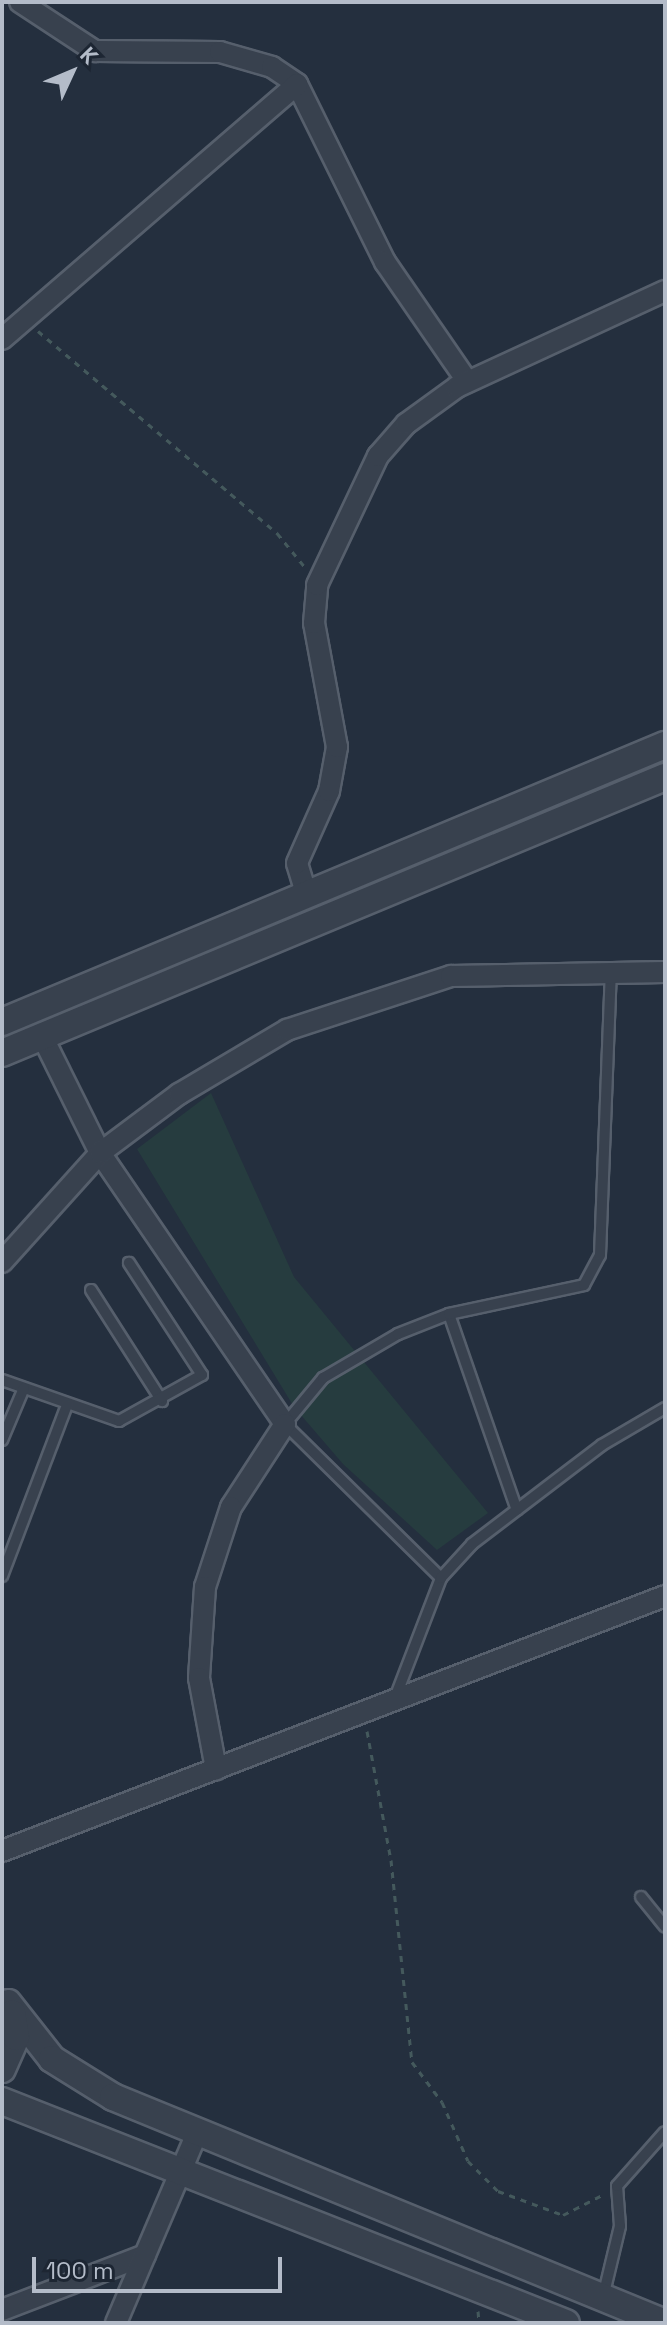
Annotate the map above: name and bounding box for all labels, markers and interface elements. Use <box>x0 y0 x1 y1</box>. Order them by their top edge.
north arrow <box>32 32 112 112</box>
text: K <box>74 41 104 70</box>
scale bar <box>36 2241 286 2291</box>
text: 100 m <box>46 2255 114 2286</box>

